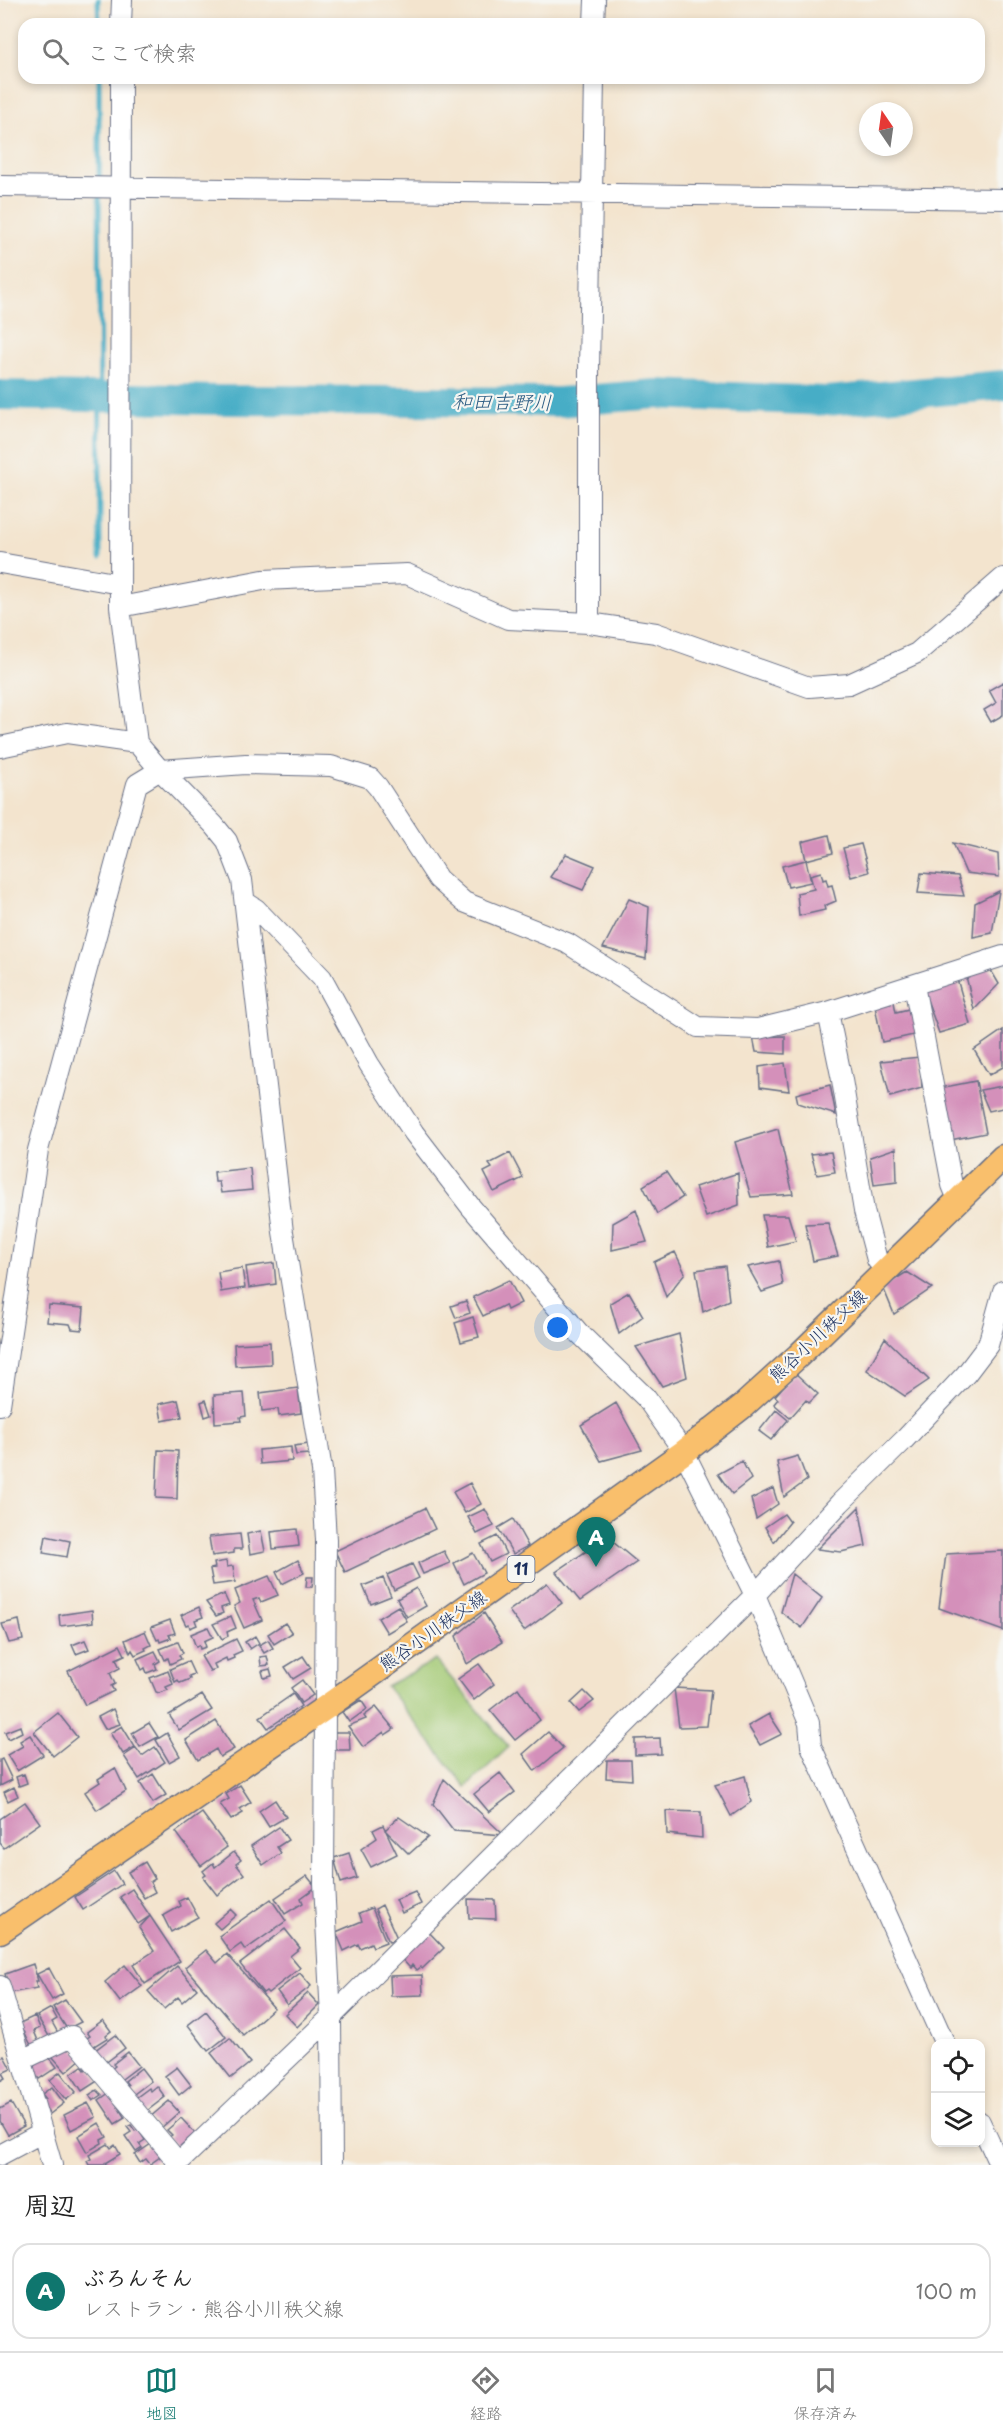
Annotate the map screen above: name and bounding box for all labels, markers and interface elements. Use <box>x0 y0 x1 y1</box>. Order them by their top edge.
search box <box>18 18 985 84</box>
icon: search <box>39 35 72 68</box>
text: ここで検索 <box>87 35 197 68</box>
north arrow <box>859 102 913 156</box>
water label: 和田吉野川 <box>452 385 552 417</box>
street label: 熊谷小川秩父線 <box>762 1282 872 1388</box>
your location <box>543 1313 572 1342</box>
pin: A <box>576 1518 616 1567</box>
road number: 11 <box>508 1556 534 1582</box>
street label: 熊谷小川秩父線 <box>373 1583 491 1677</box>
map controls <box>931 2039 985 2147</box>
button: locate <box>931 2039 985 2093</box>
button: layers <box>931 2093 985 2147</box>
text: 周辺 <box>24 2185 76 2224</box>
text: ぶろんそん <box>83 2260 193 2293</box>
text: A <box>38 2276 53 2306</box>
text: 100 m <box>916 2276 977 2306</box>
text: レストラン · 熊谷小川秩父線 <box>83 2293 343 2323</box>
tab: 地図 <box>145 2364 178 2424</box>
tab: 経路 <box>469 2364 502 2424</box>
tab: 保存済み <box>793 2364 857 2424</box>

